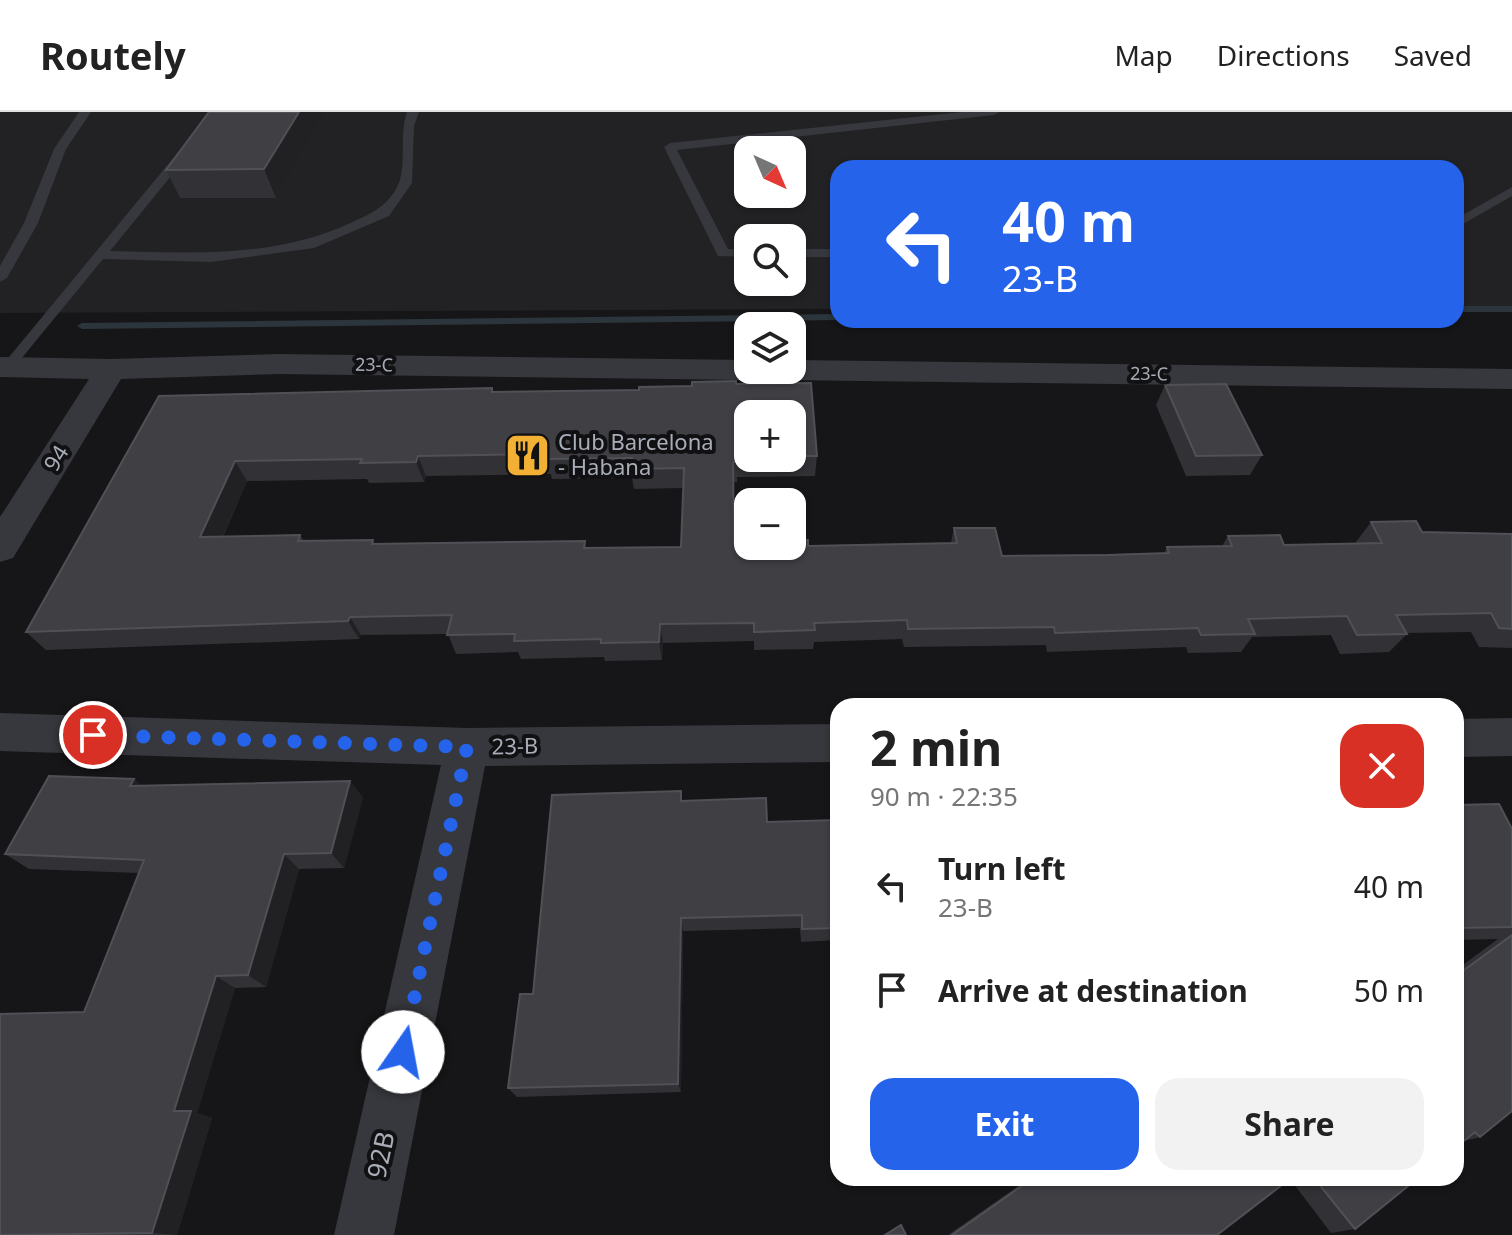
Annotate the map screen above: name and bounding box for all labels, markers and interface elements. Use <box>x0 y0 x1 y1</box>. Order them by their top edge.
text: Routely <box>40 29 186 81</box>
text: Map <box>1114 36 1173 74</box>
text: Directions <box>1217 36 1350 74</box>
text: Saved <box>1394 36 1472 74</box>
north arrow <box>734 136 806 208</box>
map controls <box>734 136 806 560</box>
text: 40 m <box>1002 182 1135 258</box>
icon: left <box>870 192 974 296</box>
button: search <box>734 224 806 296</box>
text: 23-B <box>1002 254 1078 303</box>
button: layers <box>734 312 806 384</box>
street label: 23-C <box>355 352 393 376</box>
street label: 23-C <box>1130 361 1168 385</box>
button: + <box>734 400 806 472</box>
place label: Club Barcelona - Habana <box>558 426 714 481</box>
restaurant icon: Club Barcelona - Habana <box>503 431 551 479</box>
street label: 94 <box>36 438 75 476</box>
button: − <box>734 488 806 560</box>
pin <box>59 701 127 769</box>
icon: arrive <box>71 713 115 757</box>
text: 2 min <box>870 715 1002 780</box>
button: close <box>1340 724 1424 808</box>
street label: 23-B <box>491 730 539 760</box>
text: 90 m · 22:35 <box>870 778 1018 814</box>
text: Turn left <box>938 848 1066 889</box>
icon: left <box>870 864 914 908</box>
text: 40 m <box>1354 866 1424 907</box>
text: 23-B <box>938 889 993 925</box>
icon: arrive <box>870 968 914 1012</box>
text: Arrive at destination <box>938 970 1248 1011</box>
text: 50 m <box>1354 970 1424 1011</box>
position arrow <box>361 1010 445 1094</box>
button: Exit <box>870 1078 1139 1170</box>
button: Share <box>1155 1078 1424 1170</box>
street label: 92B <box>358 1128 402 1181</box>

